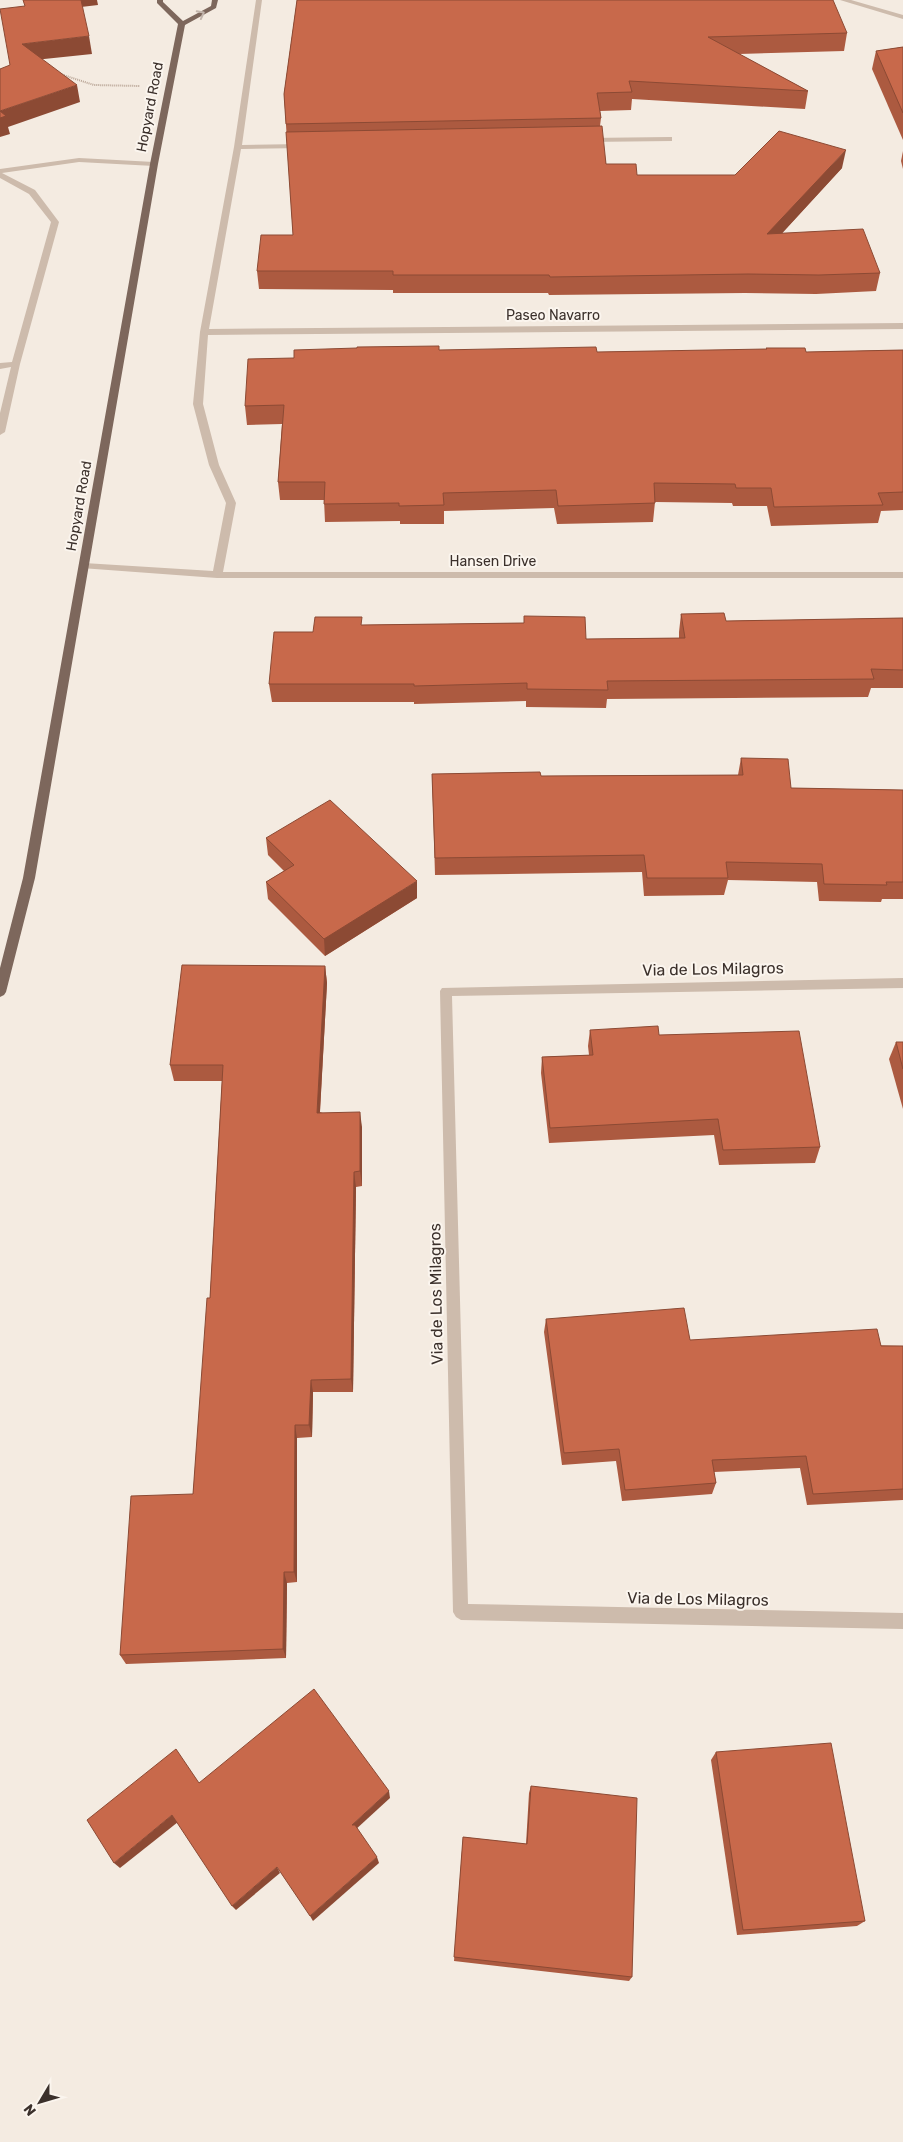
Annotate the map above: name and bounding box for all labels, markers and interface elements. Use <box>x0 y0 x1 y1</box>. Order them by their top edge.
one-way arrow <box>196 10 205 20</box>
street label: Hopyard Road <box>133 61 167 153</box>
street label: Paseo Navarro <box>506 307 600 324</box>
street label: Hopyard Road <box>63 460 95 552</box>
street label: Hansen Drive <box>450 553 537 570</box>
street label: Via de Los Milagros <box>642 958 784 980</box>
street label: Via de Los Milagros <box>425 1223 447 1365</box>
street label: Via de Los Milagros <box>627 1588 769 1610</box>
north arrow <box>15 2077 65 2127</box>
text: N <box>20 2100 40 2119</box>

